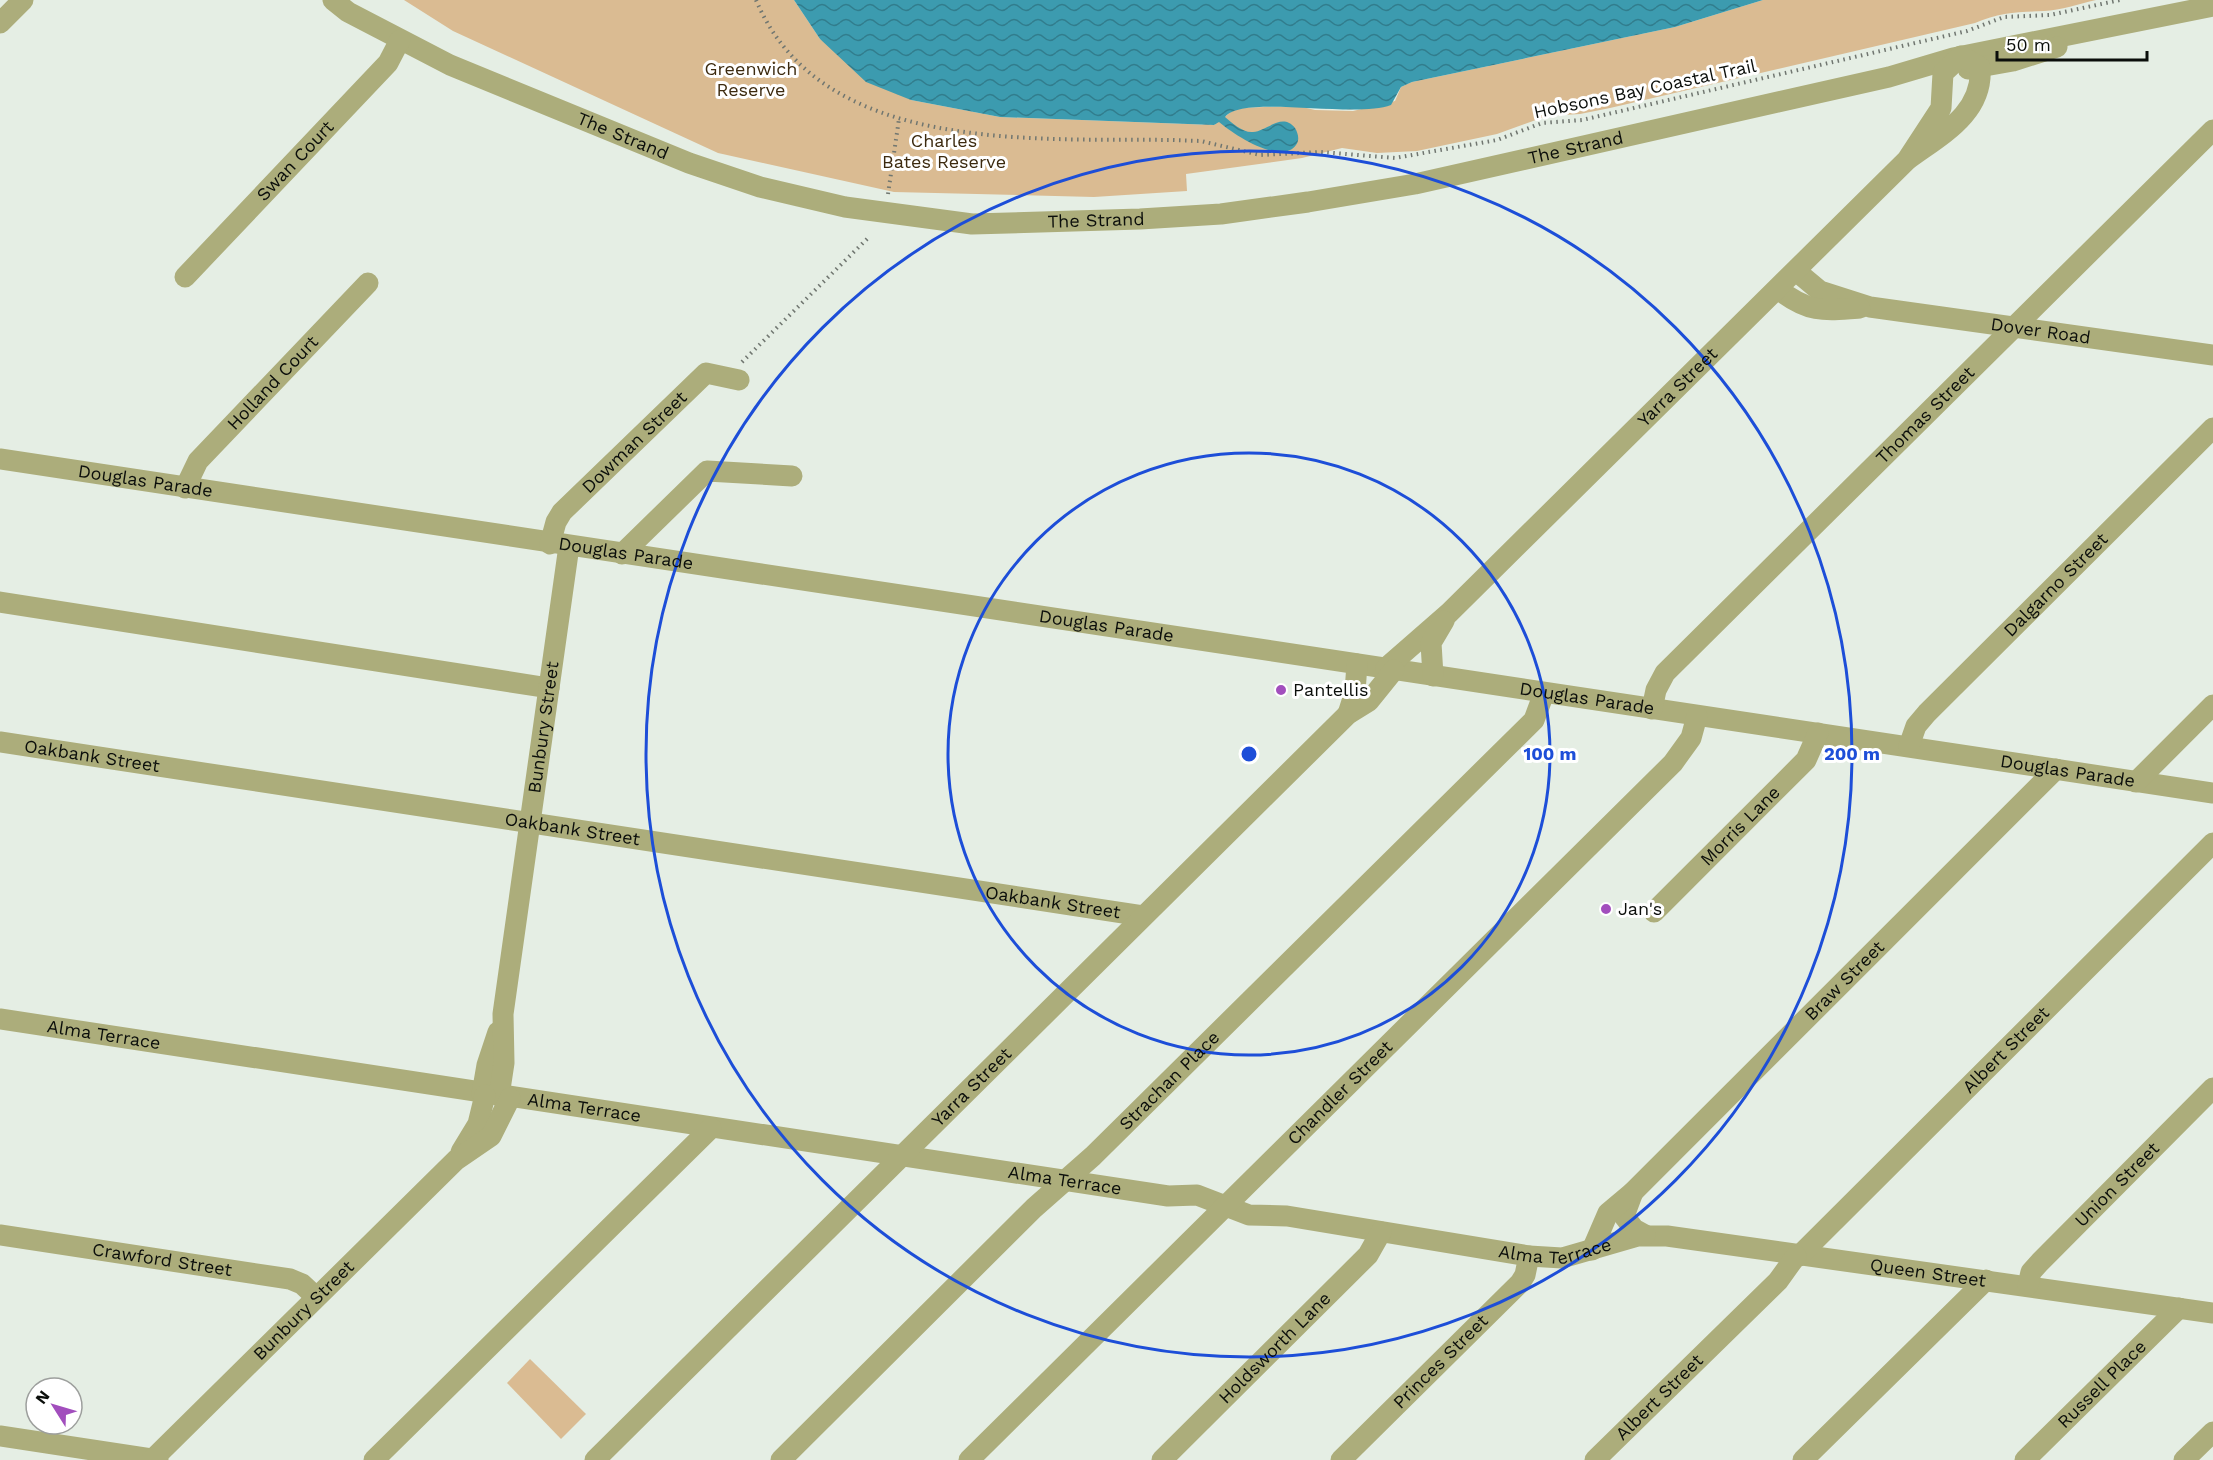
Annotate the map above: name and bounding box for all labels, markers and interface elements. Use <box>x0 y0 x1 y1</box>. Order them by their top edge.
scale bar <box>1997 24 2147 62</box>
text: 50 m <box>2006 34 2051 55</box>
street label: Hobsons Bay Coastal Trail <box>1532 55 1759 122</box>
park label: Greenwich Reserve <box>705 58 797 100</box>
street label: The Strand <box>574 107 672 164</box>
street label: Swan Court <box>252 116 338 205</box>
street label: The Strand <box>1526 126 1625 168</box>
park label: Charles Bates Reserve <box>882 130 1006 172</box>
street label: The Strand <box>1047 208 1145 232</box>
street label: Dover Road <box>1989 313 2092 348</box>
street label: Holland Court <box>222 331 322 434</box>
street label: Yarra Street <box>1633 342 1722 431</box>
street label: Thomas Street <box>1871 361 1979 468</box>
street label: Dowman Street <box>577 386 691 497</box>
street label: Douglas Parade <box>77 460 214 501</box>
street label: Dalgarno Street <box>1999 528 2112 641</box>
street label: Douglas Parade <box>557 532 695 574</box>
street label: Douglas Parade <box>1038 605 1175 646</box>
street label: Bunbury Street <box>523 659 563 794</box>
street label: Douglas Parade <box>1518 677 1656 719</box>
place label: Pantellis <box>1293 679 1368 700</box>
marker: Pantellis <box>1274 683 1288 697</box>
street label: Oakbank Street <box>23 735 162 776</box>
text: 100 m <box>1523 743 1577 764</box>
text: 200 m <box>1824 743 1880 764</box>
centre of rings <box>1239 744 1259 764</box>
street label: Douglas Parade <box>1999 750 2136 791</box>
street label: Morris Lane <box>1696 781 1784 869</box>
street label: Oakbank Street <box>503 808 642 849</box>
street label: Oakbank Street <box>984 881 1123 923</box>
place label: Jan's <box>1618 898 1662 919</box>
marker: Jan's <box>1599 902 1613 916</box>
street label: Braw Street <box>1800 936 1889 1024</box>
street label: Albert Street <box>1958 1001 2053 1097</box>
street label: Alma Terrace <box>46 1015 162 1053</box>
street label: Strachan Place <box>1114 1026 1223 1134</box>
street label: Chandler Street <box>1283 1036 1397 1149</box>
street label: Yarra Street <box>927 1042 1016 1131</box>
street label: Alma Terrace <box>526 1088 643 1126</box>
street label: Union Street <box>2070 1137 2164 1231</box>
street label: Alma Terrace <box>1007 1161 1123 1199</box>
street label: Alma Terrace <box>1497 1233 1614 1269</box>
street label: Crawford Street <box>91 1238 234 1280</box>
street label: Queen Street <box>1869 1254 1988 1291</box>
street label: Bunbury Street <box>249 1256 358 1364</box>
street label: Holdsworth Lane <box>1214 1287 1335 1408</box>
street label: Princes Street <box>1389 1310 1492 1412</box>
street label: Russell Place <box>2053 1336 2150 1432</box>
street label: Albert Street <box>1611 1349 1707 1444</box>
north arrow <box>24 1376 84 1436</box>
text: N <box>31 1387 54 1408</box>

